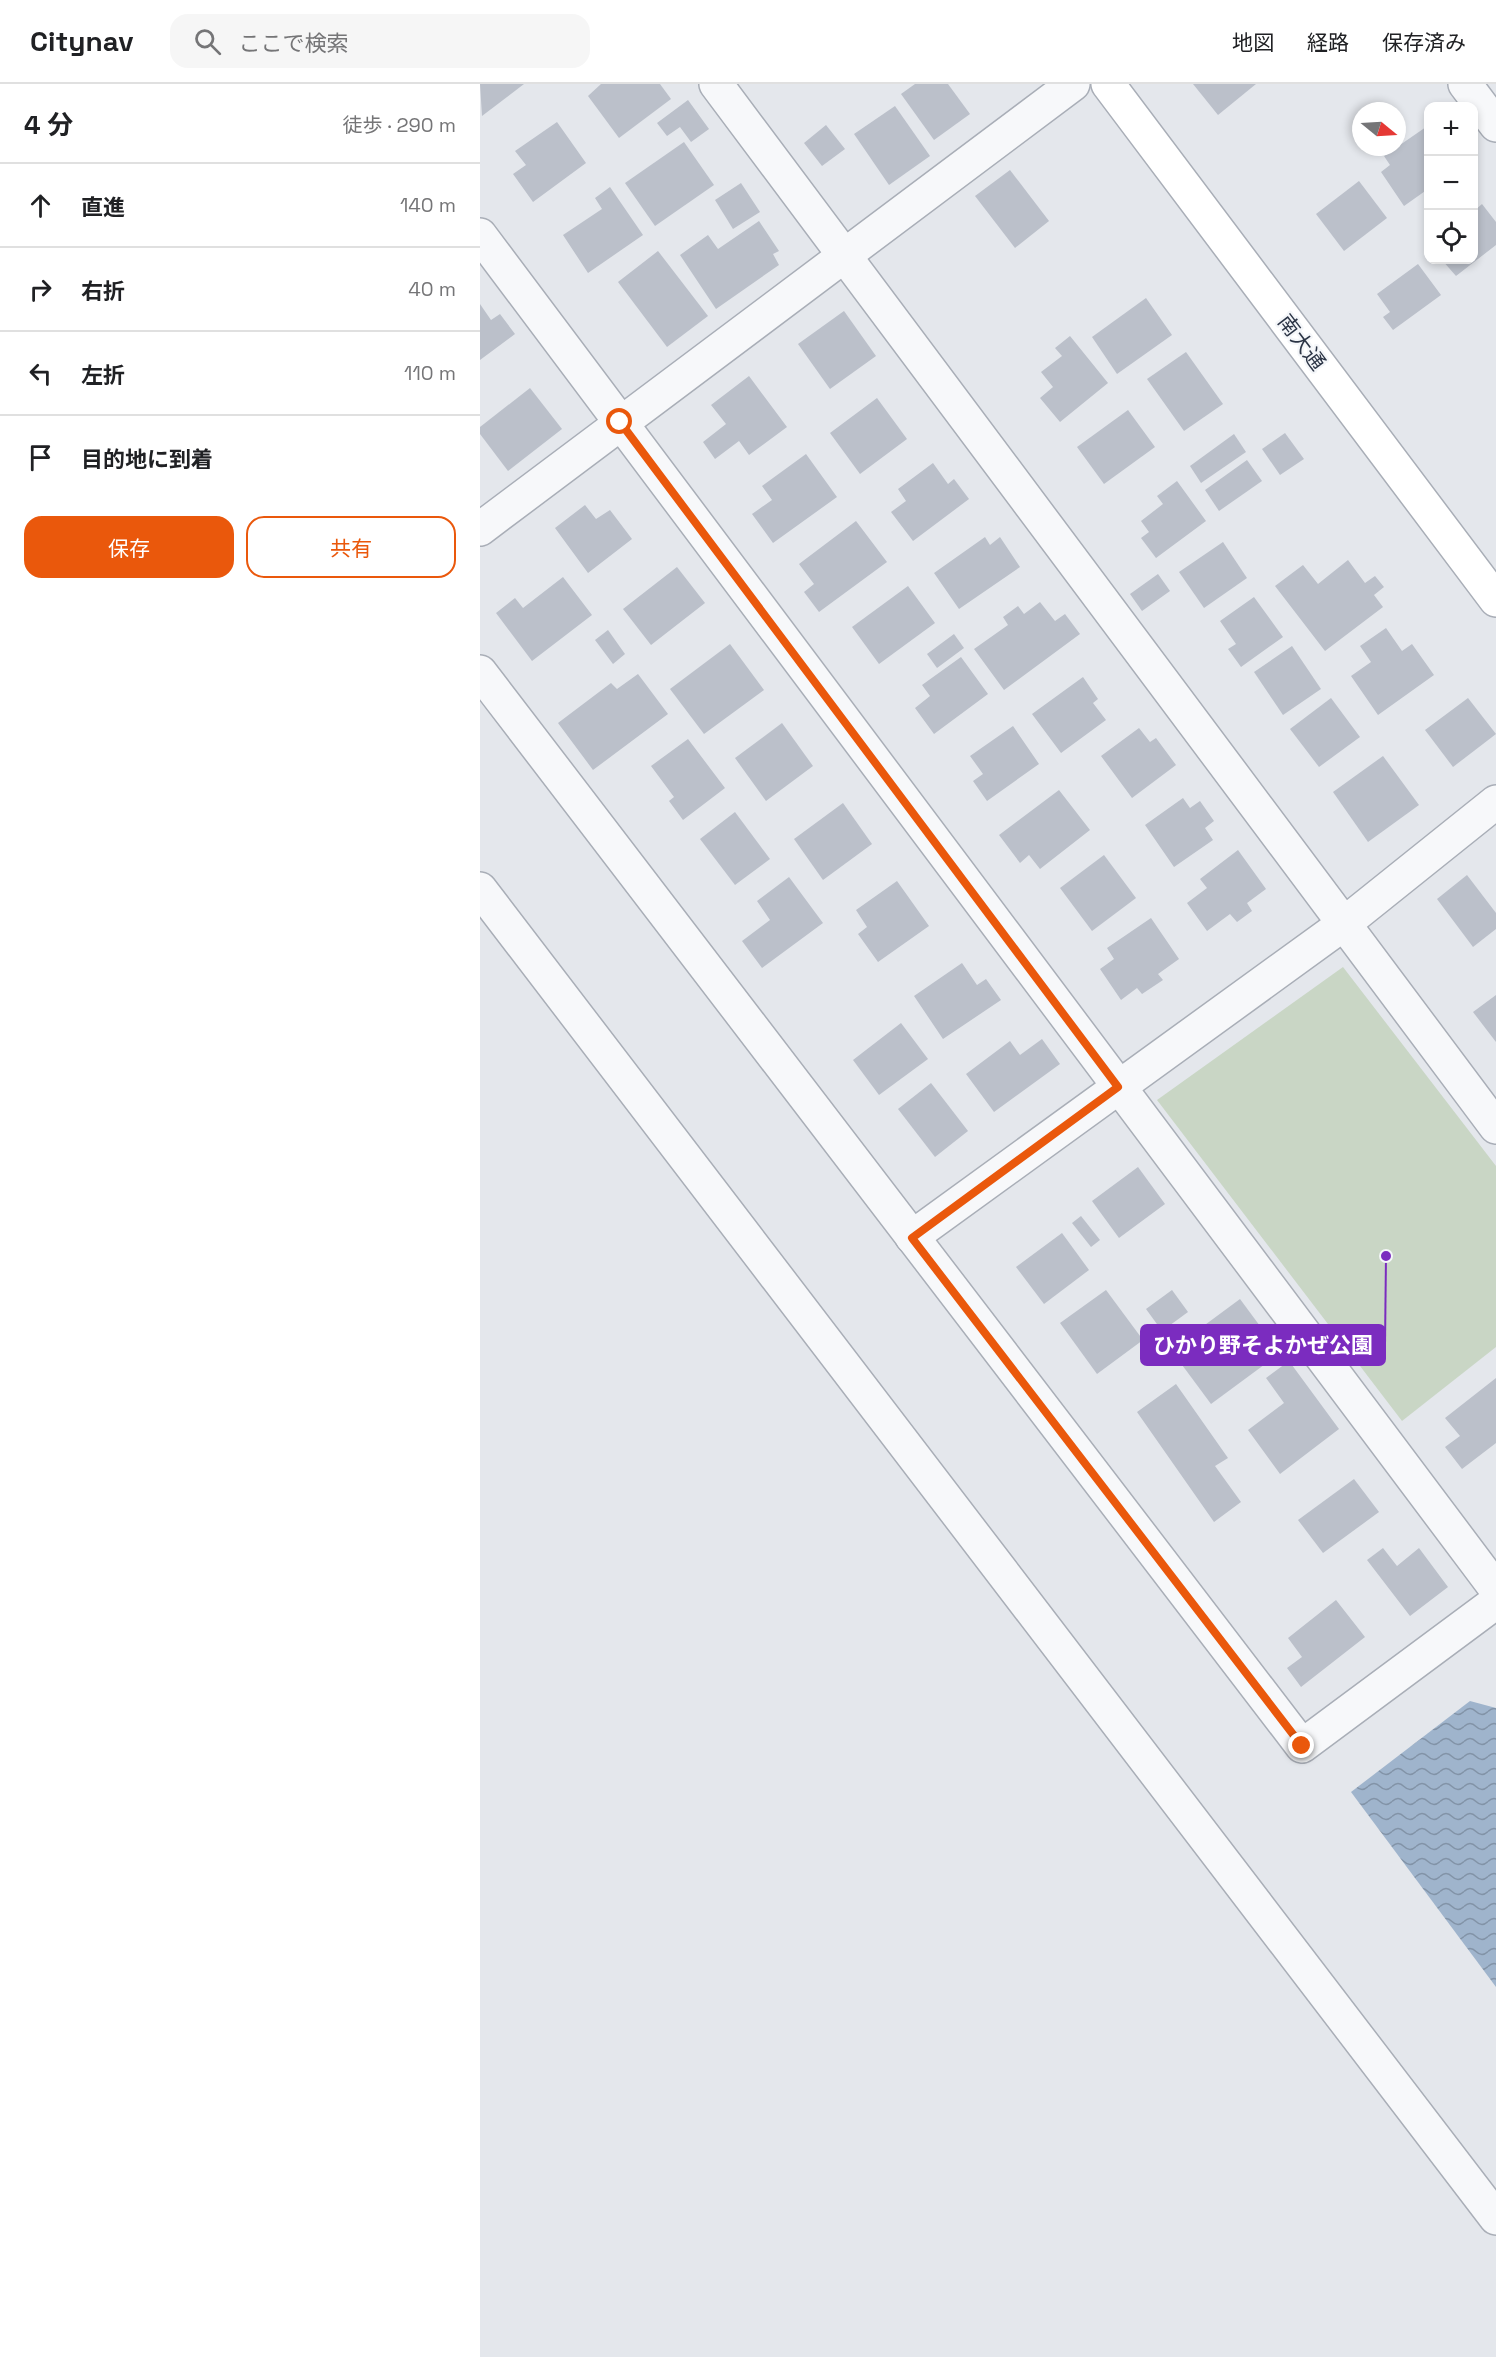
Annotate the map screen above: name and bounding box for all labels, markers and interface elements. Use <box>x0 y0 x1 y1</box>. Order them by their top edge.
search box <box>170 14 590 68</box>
text: Citynav <box>30 23 134 59</box>
icon: search <box>191 25 224 58</box>
text: ここで検索 <box>239 29 349 57</box>
text: 地図 <box>1232 29 1274 56</box>
text: 経路 <box>1307 29 1349 56</box>
text: 保存済み <box>1382 29 1466 56</box>
north arrow <box>1352 102 1406 156</box>
map controls <box>1424 102 1478 264</box>
button: + <box>1424 102 1478 156</box>
text: 4 分 <box>24 108 73 142</box>
text: 徒歩 · 290 m <box>343 112 456 138</box>
button: − <box>1424 156 1478 210</box>
icon: ahead <box>24 189 57 222</box>
text: 140 m <box>400 192 456 218</box>
text: 直進 <box>81 193 125 221</box>
button: locate <box>1424 210 1478 264</box>
icon: right <box>24 273 57 306</box>
text: 40 m <box>408 276 456 302</box>
text: 右折 <box>81 277 125 305</box>
street label: 南大通 <box>1272 309 1332 375</box>
icon: left <box>24 357 57 390</box>
text: 110 m <box>404 360 456 386</box>
text: 左折 <box>81 361 125 389</box>
route start <box>606 408 632 434</box>
icon: arrive <box>24 441 57 474</box>
text: 目的地に到着 <box>81 445 213 473</box>
button: 保存 <box>24 516 234 578</box>
button: 共有 <box>246 516 456 578</box>
callout: ひかり野そよかぜ公園 <box>1141 1325 1385 1365</box>
text: ひかり野そよかぜ公園 <box>1153 1331 1373 1359</box>
route end <box>1288 1732 1314 1758</box>

